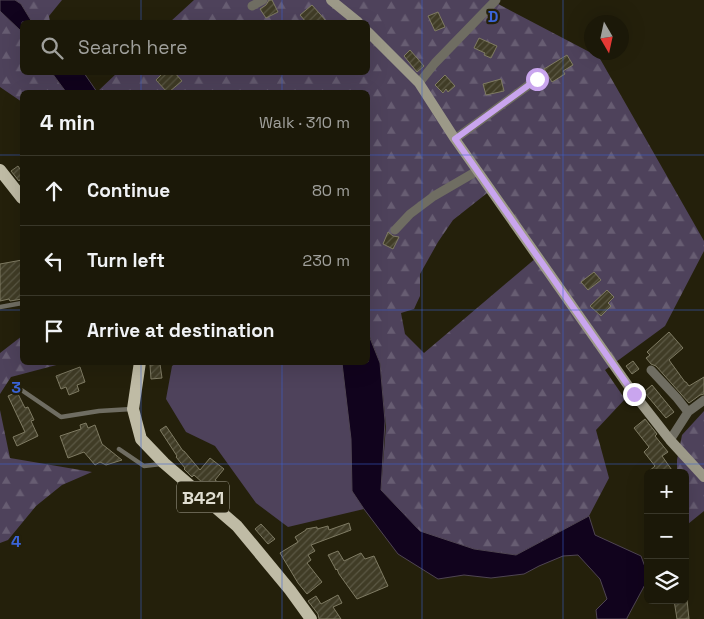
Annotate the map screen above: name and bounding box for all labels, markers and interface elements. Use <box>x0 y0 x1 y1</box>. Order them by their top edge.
text: D <box>488 6 498 27</box>
north arrow <box>584 15 629 60</box>
search box <box>20 20 370 75</box>
icon: search <box>38 34 66 62</box>
text: Search here <box>78 35 188 60</box>
route start <box>526 68 549 91</box>
text: 4 min <box>40 109 95 136</box>
text: Walk · 310 m <box>259 112 350 133</box>
icon: ahead <box>40 177 68 205</box>
text: Continue <box>87 178 170 203</box>
text: 80 m <box>312 180 350 201</box>
icon: left <box>40 247 68 275</box>
text: Turn left <box>87 248 165 273</box>
text: 230 m <box>303 250 350 271</box>
icon: arrive <box>40 317 68 345</box>
text: Arrive at destination <box>87 318 275 343</box>
text: 3 <box>11 377 21 398</box>
route end <box>623 383 646 406</box>
map controls <box>644 469 689 604</box>
button: + <box>644 469 689 514</box>
road number: B421 <box>177 482 229 512</box>
button: − <box>644 514 689 559</box>
text: 4 <box>11 531 21 552</box>
button: layers <box>644 559 689 604</box>

